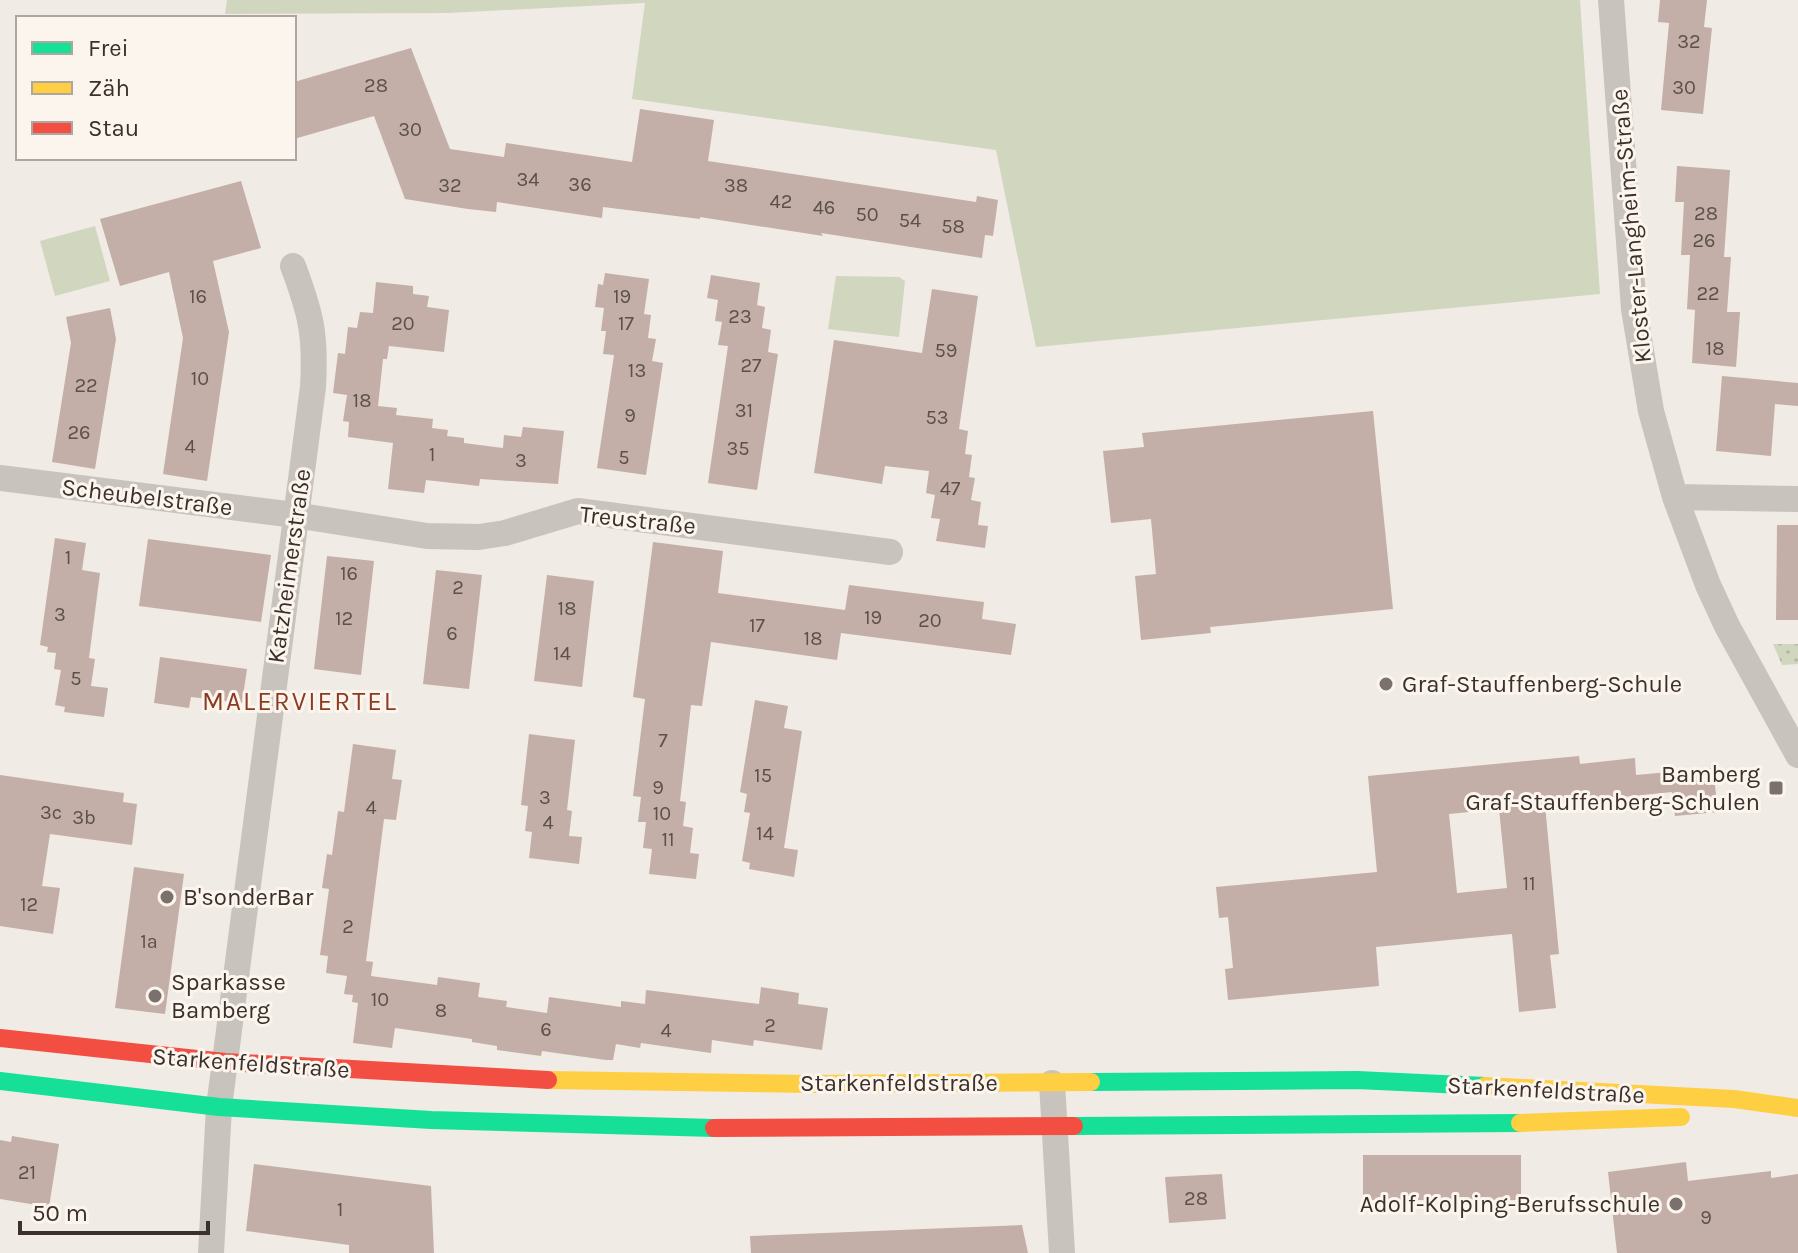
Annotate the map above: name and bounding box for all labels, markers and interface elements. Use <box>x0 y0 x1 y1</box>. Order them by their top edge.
legend <box>16 16 296 160</box>
house number: 32 <box>1677 30 1701 53</box>
text: Frei <box>88 34 129 62</box>
text: Zäh <box>88 74 130 102</box>
house number: 28 <box>364 74 388 97</box>
house number: 30 <box>1672 76 1696 99</box>
street label: Kloster-Langheim-Straße <box>1605 88 1657 364</box>
text: Stau <box>88 114 139 142</box>
house number: 30 <box>398 118 422 141</box>
house number: 34 <box>517 168 539 191</box>
house number: 36 <box>568 173 592 196</box>
house number: 32 <box>438 174 462 197</box>
house number: 38 <box>724 174 748 197</box>
house number: 42 <box>770 190 792 213</box>
house number: 46 <box>813 196 835 219</box>
house number: 28 <box>1694 202 1718 225</box>
house number: 50 <box>855 203 879 226</box>
house number: 54 <box>899 209 921 232</box>
house number: 58 <box>941 215 965 238</box>
house number: 26 <box>1692 229 1716 252</box>
house number: 22 <box>1696 282 1720 305</box>
house number: 16 <box>189 285 207 308</box>
house number: 19 <box>613 285 631 308</box>
house number: 23 <box>728 305 752 328</box>
house number: 20 <box>391 312 415 335</box>
house number: 17 <box>618 312 635 335</box>
house number: 18 <box>1706 337 1724 360</box>
house number: 59 <box>935 339 957 362</box>
house number: 27 <box>741 354 762 377</box>
house number: 13 <box>628 359 646 382</box>
house number: 10 <box>191 367 209 390</box>
house number: 22 <box>74 374 98 397</box>
house number: 18 <box>353 389 371 412</box>
house number: 31 <box>735 399 753 422</box>
house number: 9 <box>624 404 636 427</box>
house number: 53 <box>925 406 949 429</box>
house number: 26 <box>67 421 91 444</box>
house number: 4 <box>184 435 196 458</box>
house number: 35 <box>726 437 750 460</box>
house number: 1 <box>429 443 435 466</box>
house number: 5 <box>618 446 630 469</box>
house number: 3 <box>515 449 527 472</box>
street label: Katzheimerstraße <box>261 467 317 665</box>
street label: Scheubelstraße <box>60 473 234 521</box>
house number: 47 <box>940 477 961 500</box>
street label: Treustraße <box>579 500 697 540</box>
house number: 1 <box>65 546 71 569</box>
house number: 16 <box>340 562 358 585</box>
house number: 2 <box>452 576 464 599</box>
house number: 18 <box>558 597 576 620</box>
house number: 3 <box>54 603 66 626</box>
house number: 19 <box>864 606 882 629</box>
house number: 12 <box>335 607 353 630</box>
house number: 20 <box>918 609 942 632</box>
house number: 17 <box>749 614 766 637</box>
house number: 6 <box>446 622 458 645</box>
house number: 18 <box>804 627 822 650</box>
house number: 14 <box>553 642 571 665</box>
house number: 5 <box>70 667 82 690</box>
place label: Graf-Stauffenberg-Schule <box>1402 670 1682 698</box>
marker: Graf-Stauffenberg-Schule <box>1377 675 1395 693</box>
district label: MALERVIERTEL <box>202 686 398 717</box>
house number: 7 <box>658 729 668 752</box>
place label: Bamberg Graf-Stauffenberg-Schulen <box>1465 760 1760 816</box>
house number: 15 <box>754 764 772 787</box>
house number: 9 <box>652 776 664 799</box>
marker: Bamberg Graf-Stauffenberg-Schulen <box>1767 779 1785 797</box>
house number: 3 <box>539 786 551 809</box>
house number: 4 <box>365 796 377 819</box>
house number: 3c <box>40 801 62 824</box>
house number: 10 <box>653 802 671 825</box>
house number: 3b <box>72 806 96 829</box>
house number: 4 <box>542 811 554 834</box>
house number: 14 <box>756 822 774 845</box>
house number: 11 <box>661 828 675 851</box>
house number: 11 <box>1522 872 1536 895</box>
place label: B'sonderBar <box>183 883 314 911</box>
marker: B'sonderBar <box>158 888 176 906</box>
house number: 12 <box>20 893 38 916</box>
house number: 2 <box>342 915 354 938</box>
house number: 1a <box>140 930 158 953</box>
place label: Sparkasse Bamberg <box>171 968 286 1024</box>
marker: Sparkasse Bamberg <box>146 987 164 1005</box>
house number: 10 <box>371 988 389 1011</box>
house number: 8 <box>435 999 447 1022</box>
house number: 2 <box>764 1014 776 1037</box>
house number: 6 <box>540 1018 552 1041</box>
house number: 4 <box>660 1019 672 1042</box>
street label: Starkenfeldstraße <box>151 1042 351 1084</box>
street label: Starkenfeldstraße <box>800 1069 998 1097</box>
street label: Starkenfeldstraße <box>1446 1071 1646 1109</box>
house number: 21 <box>18 1161 36 1184</box>
scale bar <box>20 1185 208 1235</box>
house number: 28 <box>1184 1187 1208 1210</box>
place label: Adolf-Kolping-Berufsschule <box>1360 1190 1660 1218</box>
marker: Adolf-Kolping-Berufsschule <box>1667 1195 1685 1213</box>
house number: 1 <box>337 1198 343 1221</box>
text: 50 m <box>32 1199 88 1227</box>
house number: 9 <box>1700 1206 1712 1229</box>

